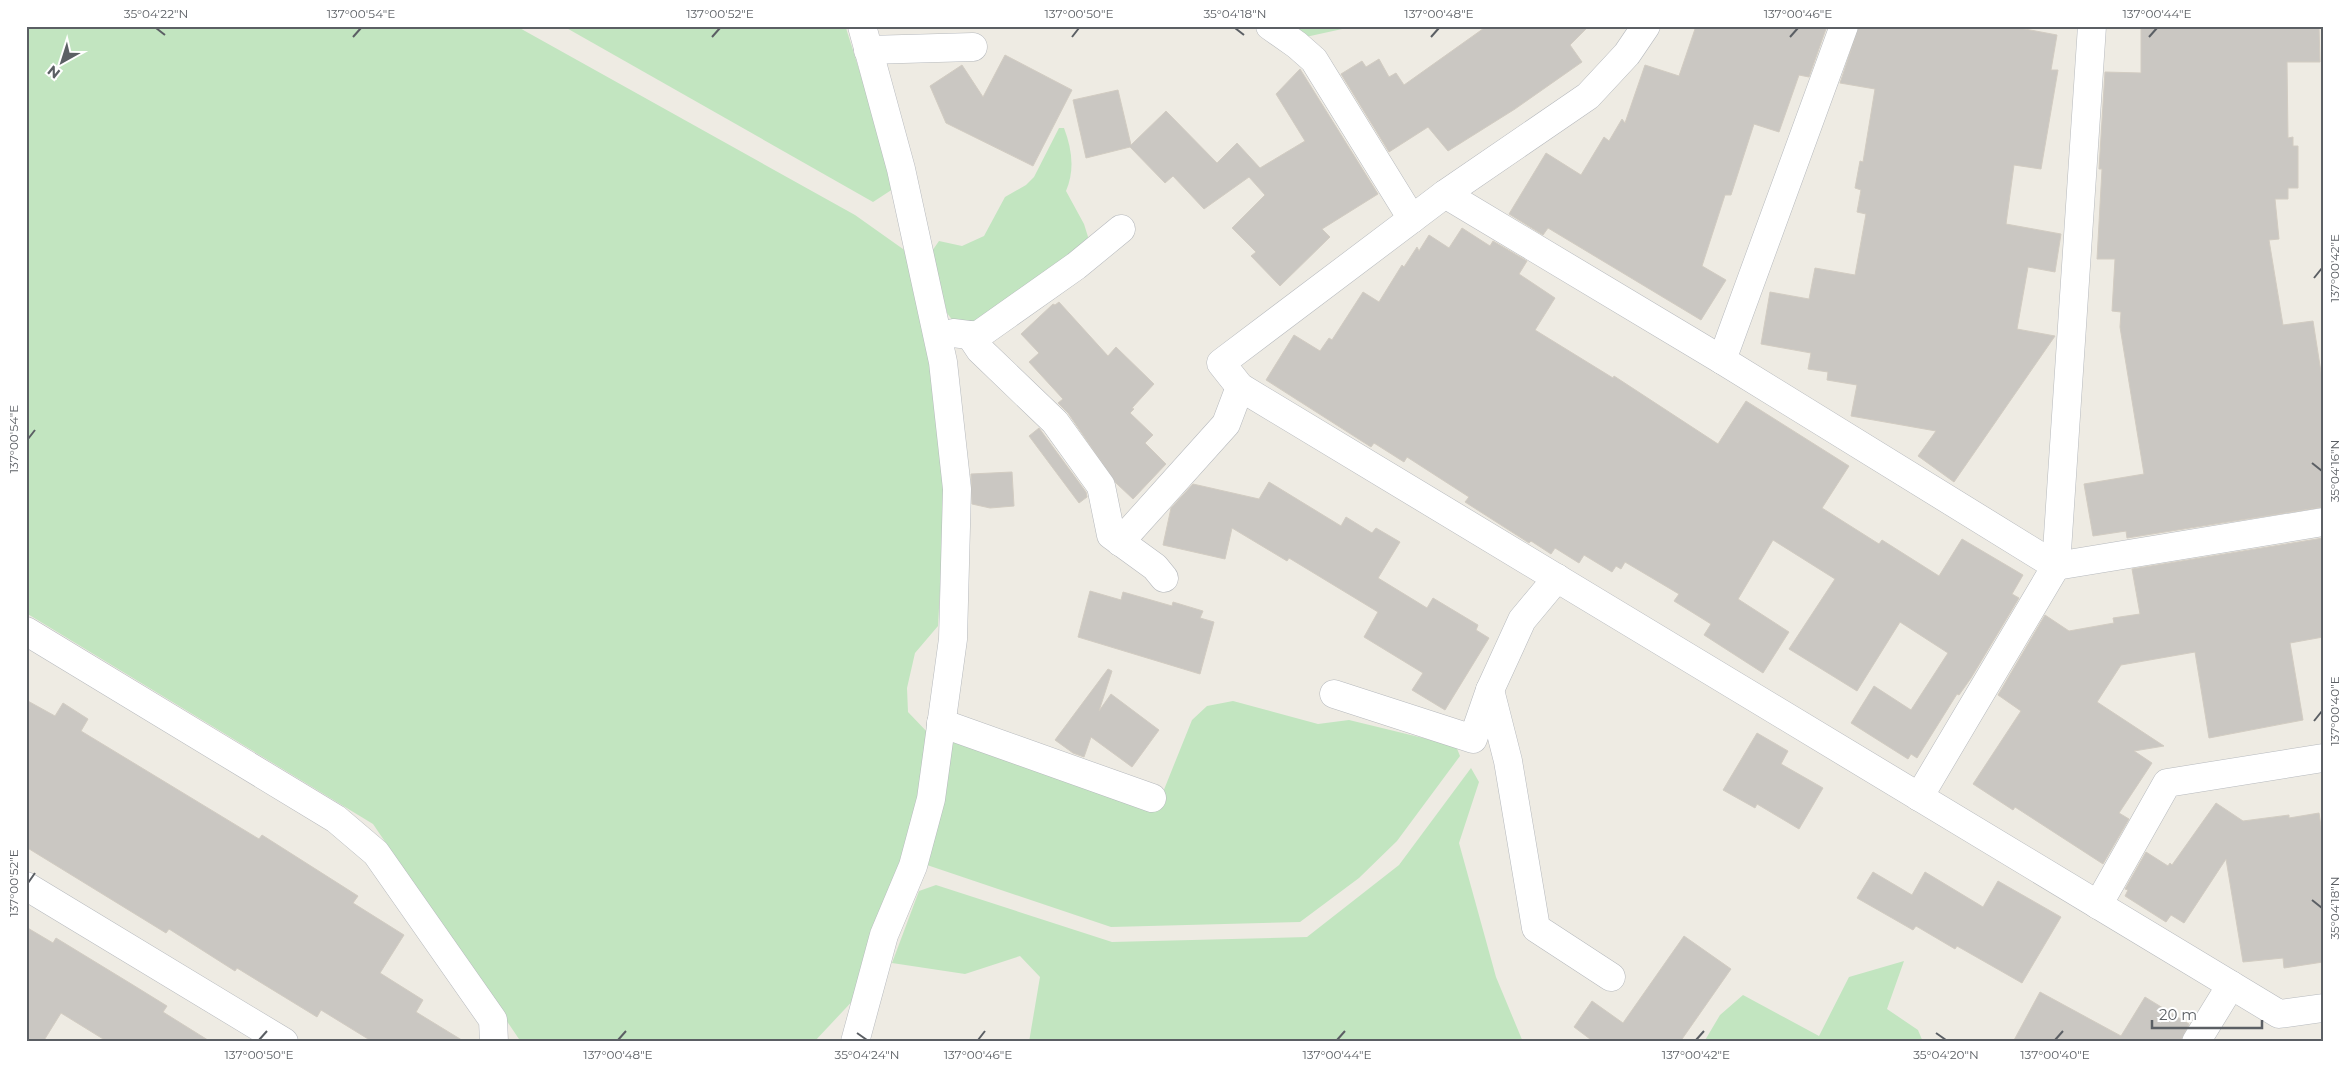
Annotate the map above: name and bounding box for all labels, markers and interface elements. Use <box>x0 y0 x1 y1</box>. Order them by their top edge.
text: 35°04'22"N <box>124 6 188 21</box>
text: 137°00'54"E <box>327 6 395 21</box>
text: 137°00'52"E <box>686 6 754 21</box>
text: 137°00'50"E <box>1045 6 1113 21</box>
text: 35°04'18"N <box>1203 6 1267 21</box>
text: 137°00'48"E <box>1404 6 1474 21</box>
text: 137°00'46"E <box>1764 6 1832 21</box>
text: 137°00'44"E <box>2122 6 2192 21</box>
north arrow <box>38 38 88 88</box>
text: N <box>44 62 64 83</box>
text: 137°00'42"E <box>2327 234 2342 302</box>
text: 137°00'54"E <box>6 405 21 473</box>
text: 35°04'16"N <box>2327 440 2342 502</box>
text: 137°00'40"E <box>2327 676 2342 746</box>
text: 137°00'52"E <box>6 849 21 917</box>
text: 35°04'18"N <box>2327 876 2342 940</box>
scale bar <box>2152 998 2262 1030</box>
text: 20 m <box>2159 1005 2197 1024</box>
text: 137°00'50"E <box>225 1047 293 1062</box>
text: 137°00'48"E <box>583 1047 653 1062</box>
text: 35°04'24"N <box>835 1047 899 1062</box>
text: 137°00'46"E <box>944 1047 1012 1062</box>
text: 137°00'44"E <box>1302 1047 1372 1062</box>
text: 137°00'42"E <box>1662 1047 1730 1062</box>
text: 35°04'20"N <box>1913 1047 1979 1062</box>
text: 137°00'40"E <box>2020 1047 2090 1062</box>

